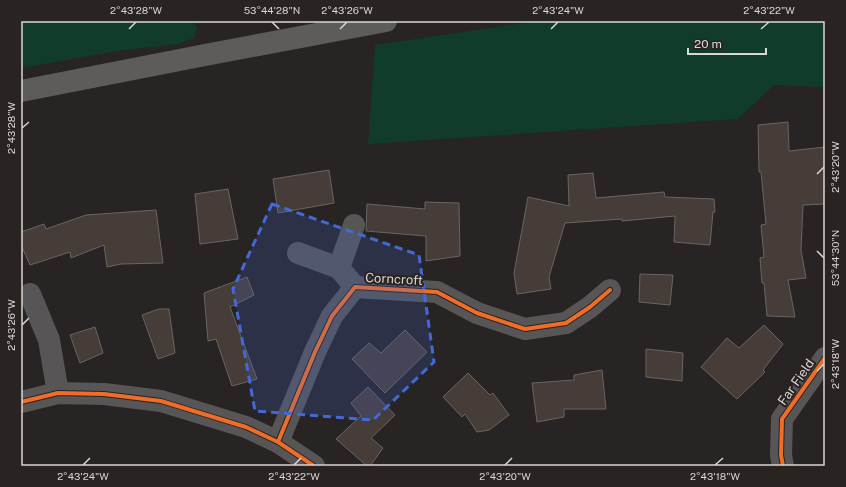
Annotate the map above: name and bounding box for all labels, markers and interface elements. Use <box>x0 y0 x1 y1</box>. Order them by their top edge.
text: 2°43'28"W <box>110 4 162 16</box>
text: 53°44'28"N <box>244 4 300 16</box>
text: 2°43'26"W <box>321 4 373 16</box>
text: 2°43'24"W <box>532 4 584 16</box>
text: 2°43'22"W <box>743 4 795 16</box>
scale bar <box>688 30 766 56</box>
text: 20 m <box>694 37 722 51</box>
text: 2°43'28"W <box>5 102 17 154</box>
text: 2°43'20"W <box>829 141 841 193</box>
text: 53°44'30"N <box>829 230 841 286</box>
street label: Corncroft <box>365 270 423 288</box>
text: 2°43'26"W <box>5 299 17 351</box>
text: 2°43'18"W <box>829 339 841 389</box>
street label: Far Field <box>775 356 817 408</box>
text: 2°43'24"W <box>57 470 109 482</box>
text: 2°43'22"W <box>268 470 320 482</box>
text: 2°43'20"W <box>479 470 531 482</box>
text: 2°43'18"W <box>690 470 740 482</box>

